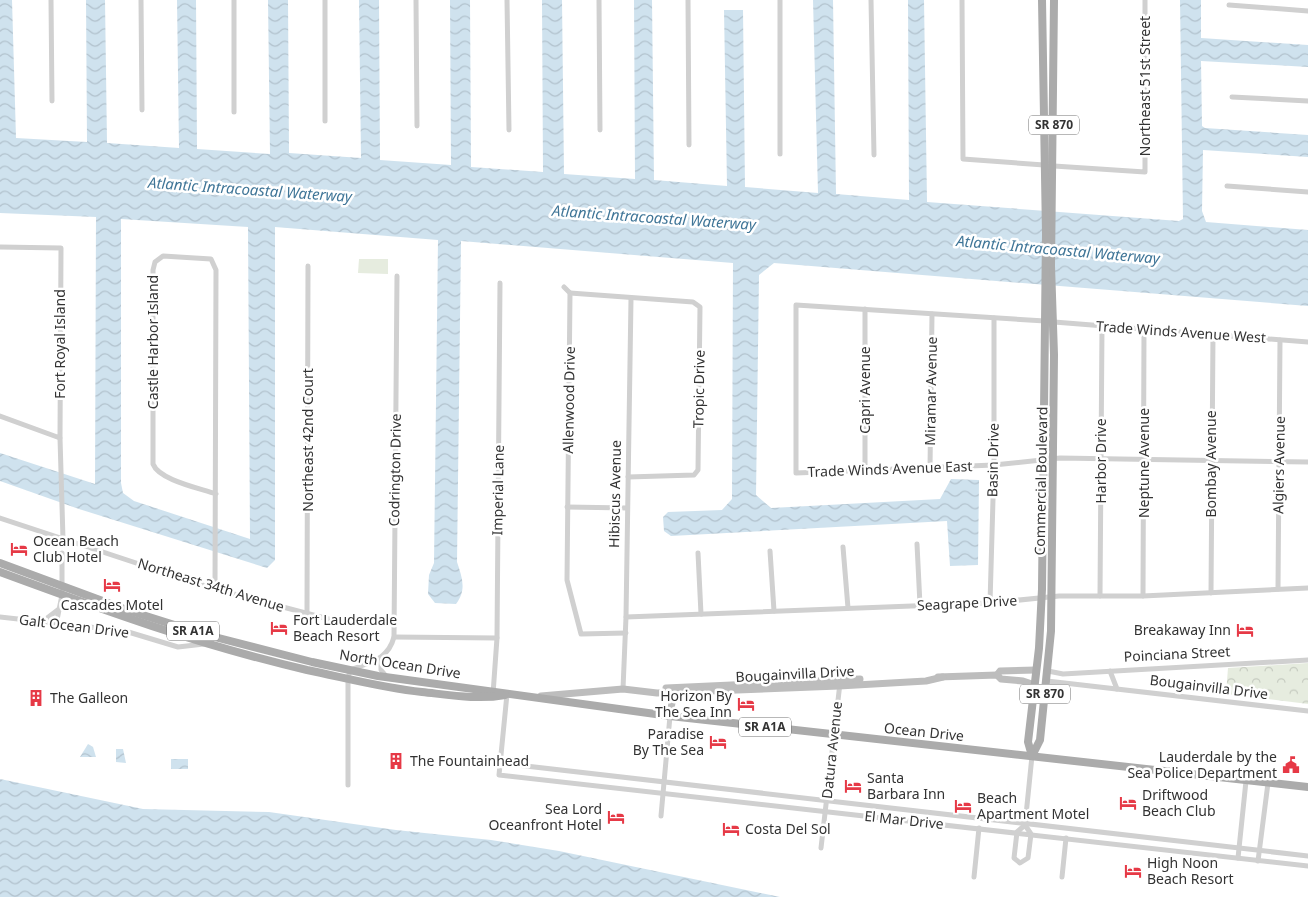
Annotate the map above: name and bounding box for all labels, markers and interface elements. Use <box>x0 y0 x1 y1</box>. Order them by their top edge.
street label: Northeast 51st Street <box>1135 16 1154 156</box>
road number: SR 870 <box>1029 116 1079 134</box>
water label: Atlantic Intracoastal Waterway <box>147 172 354 206</box>
water label: Atlantic Intracoastal Waterway <box>551 200 758 234</box>
water label: Atlantic Intracoastal Waterway <box>955 230 1162 268</box>
street label: Castle Harbor Island <box>143 275 162 409</box>
street label: Fort Royal Island <box>50 289 69 399</box>
street label: Trade Winds Avenue West <box>1096 316 1266 347</box>
street label: Miramar Avenue <box>920 336 941 446</box>
street label: Allenwood Drive <box>558 346 579 454</box>
street label: Capri Avenue <box>855 346 874 434</box>
street label: Tropic Drive <box>688 350 709 428</box>
street label: Northeast 42nd Court <box>298 368 317 512</box>
street label: Commercial Boulevard <box>1030 406 1051 556</box>
street label: Neptune Avenue <box>1134 408 1153 518</box>
street label: Bombay Avenue <box>1201 410 1220 518</box>
street label: Codrington Drive <box>384 413 405 527</box>
street label: Algiers Avenue <box>1268 416 1289 514</box>
street label: Harbor Drive <box>1091 418 1110 504</box>
street label: Basin Drive <box>982 423 1003 497</box>
street label: Hibiscus Avenue <box>604 440 625 548</box>
street label: Imperial Lane <box>487 444 508 535</box>
street label: Trade Winds Avenue East <box>807 456 973 481</box>
place label: Ocean Beach Club Hotel <box>33 531 119 566</box>
hotel icon: Ocean Beach Club Hotel <box>9 539 29 559</box>
street label: Northeast 34th Avenue <box>136 553 287 616</box>
hotel icon: Cascades Motel <box>102 575 122 595</box>
street label: Seagrape Drive <box>916 590 1018 615</box>
place label: Cascades Motel <box>61 595 163 614</box>
street label: Galt Ocean Drive <box>18 609 130 642</box>
place label: Fort Lauderdale Beach Resort <box>293 610 397 645</box>
hotel icon: Fort Lauderdale Beach Resort <box>269 618 289 638</box>
place label: Breakaway Inn <box>1134 620 1231 639</box>
hotel icon: Breakaway Inn <box>1235 620 1255 640</box>
road number: SR A1A <box>167 622 219 640</box>
street label: Poinciana Street <box>1123 641 1231 666</box>
street label: North Ocean Drive <box>338 645 462 682</box>
street label: Bougainvilla Drive <box>735 661 855 686</box>
street label: Bougainvilla Drive <box>1149 670 1269 703</box>
road number: SR 870 <box>1020 684 1070 704</box>
place label: Horizon By The Sea Inn <box>655 686 733 721</box>
building icon: The Galleon <box>26 688 46 708</box>
place label: The Galleon <box>50 688 128 707</box>
hotel icon: Horizon By The Sea Inn <box>736 694 756 714</box>
street label: Datura Avenue <box>817 700 846 800</box>
road number: SR A1A <box>739 718 791 736</box>
street label: Ocean Drive <box>883 718 965 745</box>
place label: Paradise By The Sea <box>633 724 704 759</box>
hotel icon: Paradise By The Sea <box>708 732 728 752</box>
place label: Lauderdale by the Sea Police Department <box>1127 747 1277 782</box>
building icon: The Fountainhead <box>386 751 406 771</box>
place label: The Fountainhead <box>410 751 529 770</box>
public building icon: Lauderdale by the Sea Police Department <box>1281 755 1301 775</box>
place label: Santa Barbara Inn <box>867 768 945 803</box>
hotel icon: Santa Barbara Inn <box>843 776 863 796</box>
place label: Driftwood Beach Club <box>1142 785 1216 820</box>
place label: Beach Apartment Motel <box>977 788 1089 823</box>
hotel icon: Driftwood Beach Club <box>1118 793 1138 813</box>
hotel icon: Beach Apartment Motel <box>953 796 973 816</box>
place label: Sea Lord Oceanfront Hotel <box>488 799 602 834</box>
street label: El Mar Drive <box>863 806 945 833</box>
hotel icon: Sea Lord Oceanfront Hotel <box>606 807 626 827</box>
hotel icon: Costa Del Sol <box>721 819 741 839</box>
place label: Costa Del Sol <box>745 819 831 838</box>
place label: High Noon Beach Resort <box>1147 853 1233 888</box>
hotel icon: High Noon Beach Resort <box>1123 861 1143 881</box>

